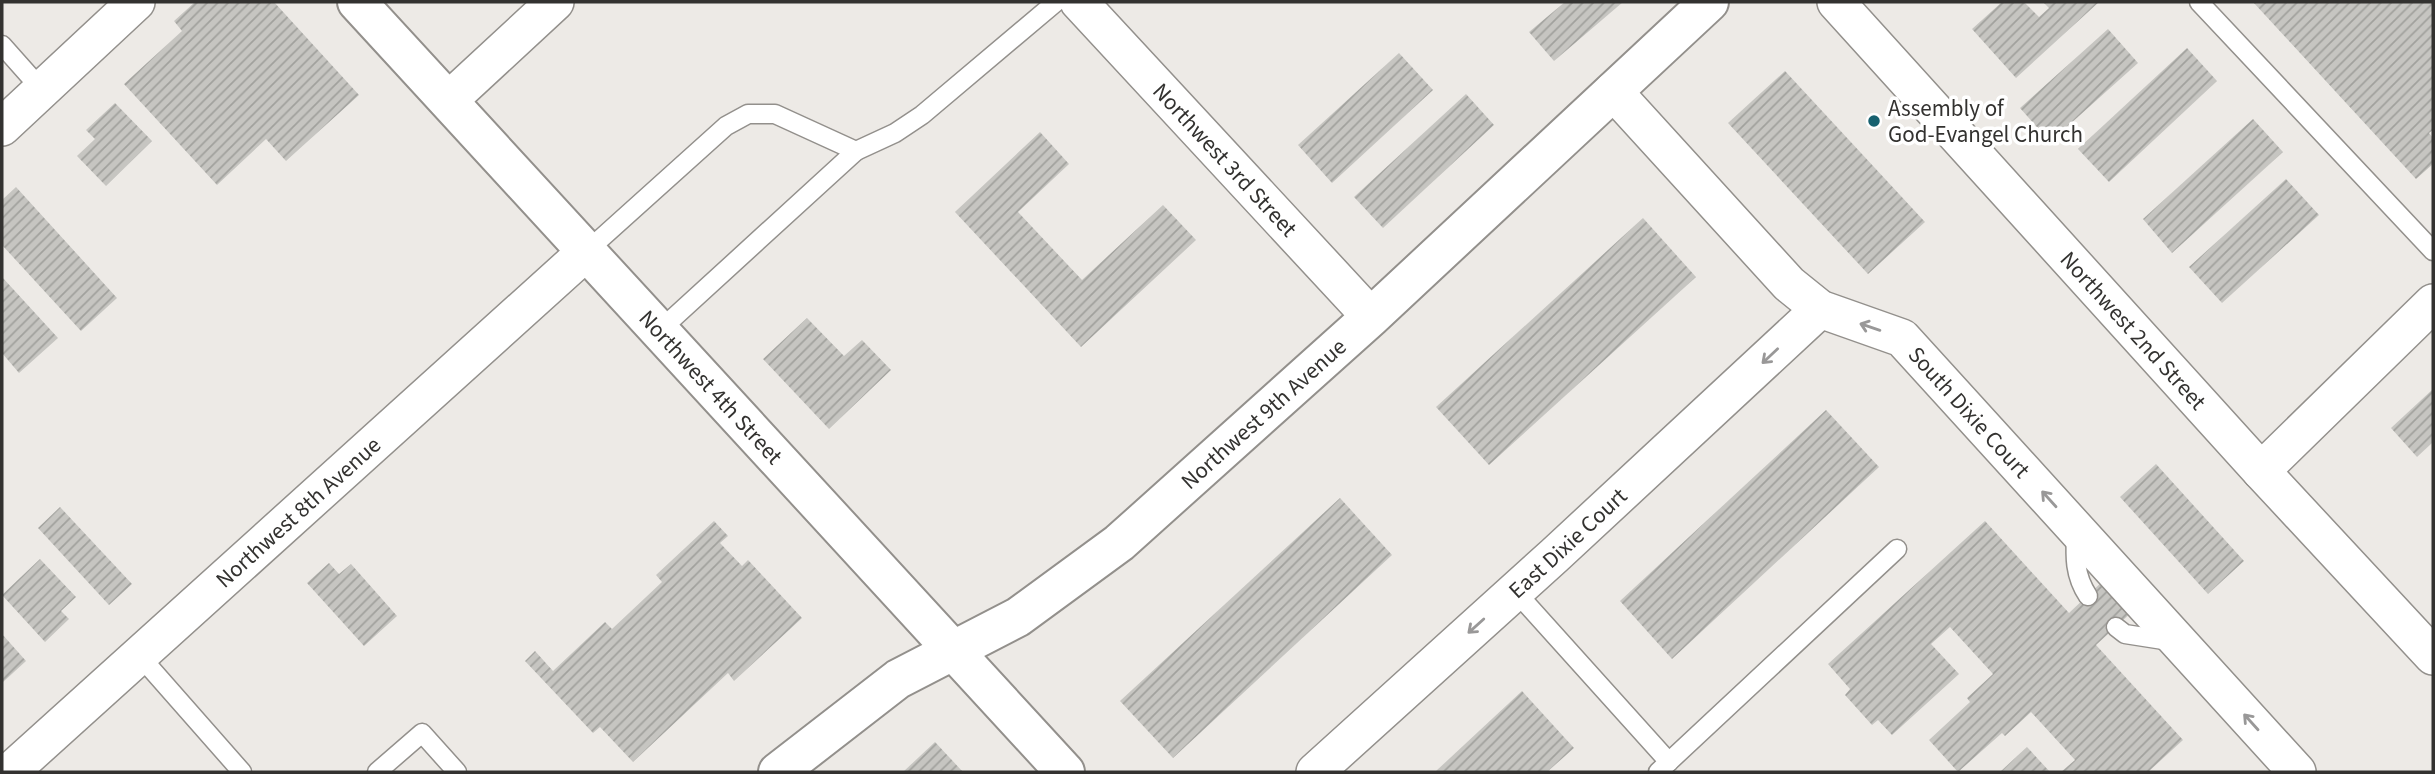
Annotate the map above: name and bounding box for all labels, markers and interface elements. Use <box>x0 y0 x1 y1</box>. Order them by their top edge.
street label: Northwest 3rd Street <box>1145 76 1305 244</box>
place label: Assembly of God-Evangel Church <box>1888 92 2083 151</box>
marker: Assembly of God-Evangel Church <box>1866 113 1882 129</box>
street label: Northwest 2nd Street <box>2052 244 2214 417</box>
street label: Northwest 4th Street <box>631 303 790 472</box>
one-way arrow <box>1860 320 1882 332</box>
street label: Northwest 9th Avenue <box>1174 331 1354 497</box>
street label: South Dixie Court <box>1900 339 2038 486</box>
one-way arrow <box>1761 348 1779 364</box>
street label: Northwest 8th Avenue <box>208 429 388 596</box>
street label: East Dixie Court <box>1501 480 1635 607</box>
one-way arrow <box>2041 490 2057 508</box>
one-way arrow <box>1468 618 1485 635</box>
one-way arrow <box>2243 714 2260 731</box>

